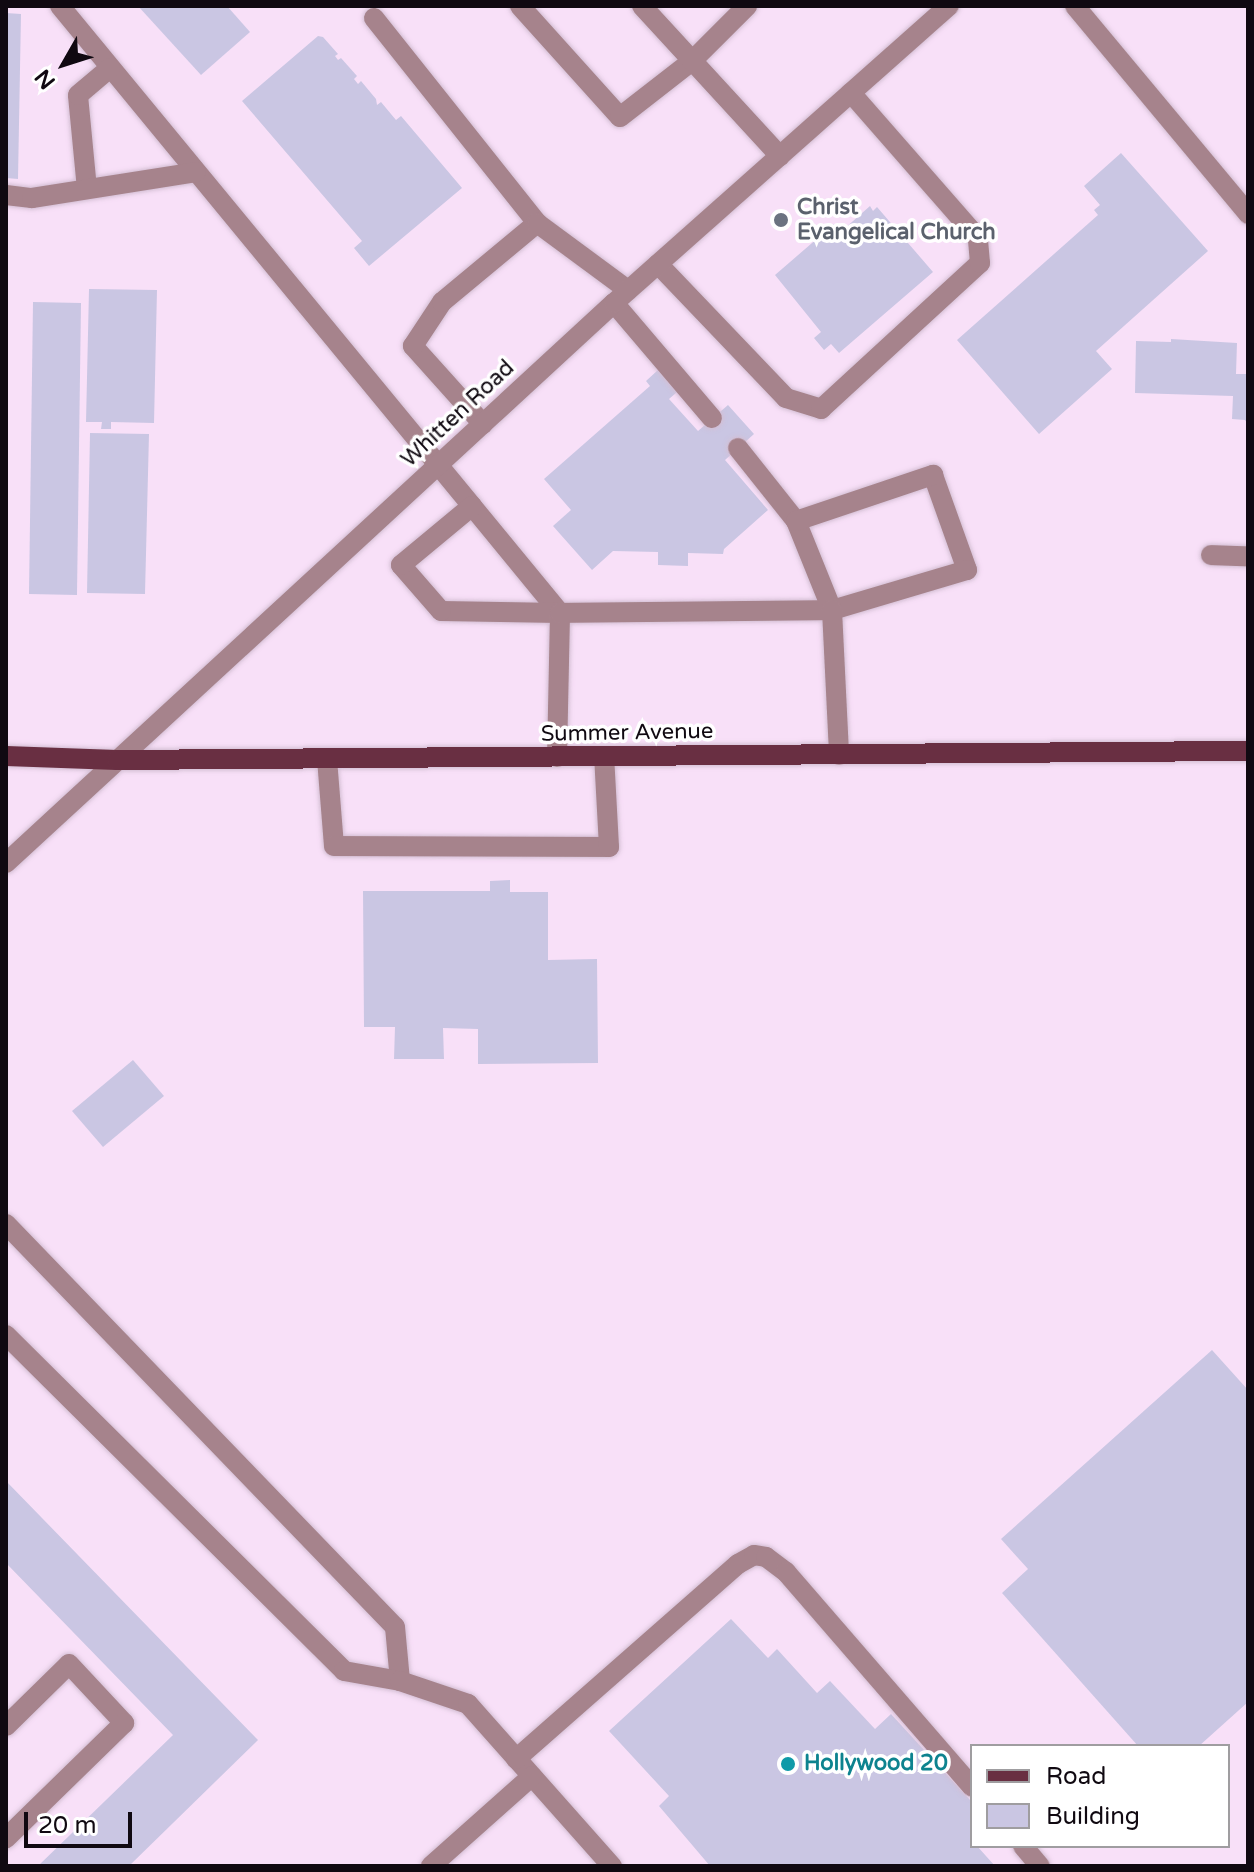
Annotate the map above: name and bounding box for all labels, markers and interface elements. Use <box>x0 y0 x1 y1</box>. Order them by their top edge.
north arrow <box>24 24 104 104</box>
text: N <box>30 64 61 94</box>
place label: Christ Evangelical Church <box>797 194 996 246</box>
marker: Christ Evangelical Church <box>772 211 790 229</box>
street label: Whitten Road <box>396 355 520 473</box>
street label: Summer Avenue <box>541 718 713 748</box>
legend <box>970 1744 1230 1848</box>
place label: Hollywood 20 <box>804 1751 948 1777</box>
marker: Hollywood 20 <box>779 1755 797 1773</box>
text: Road <box>1046 1762 1106 1791</box>
scale bar <box>28 1796 136 1846</box>
text: Building <box>1046 1802 1140 1831</box>
text: 20 m <box>38 1811 96 1840</box>

